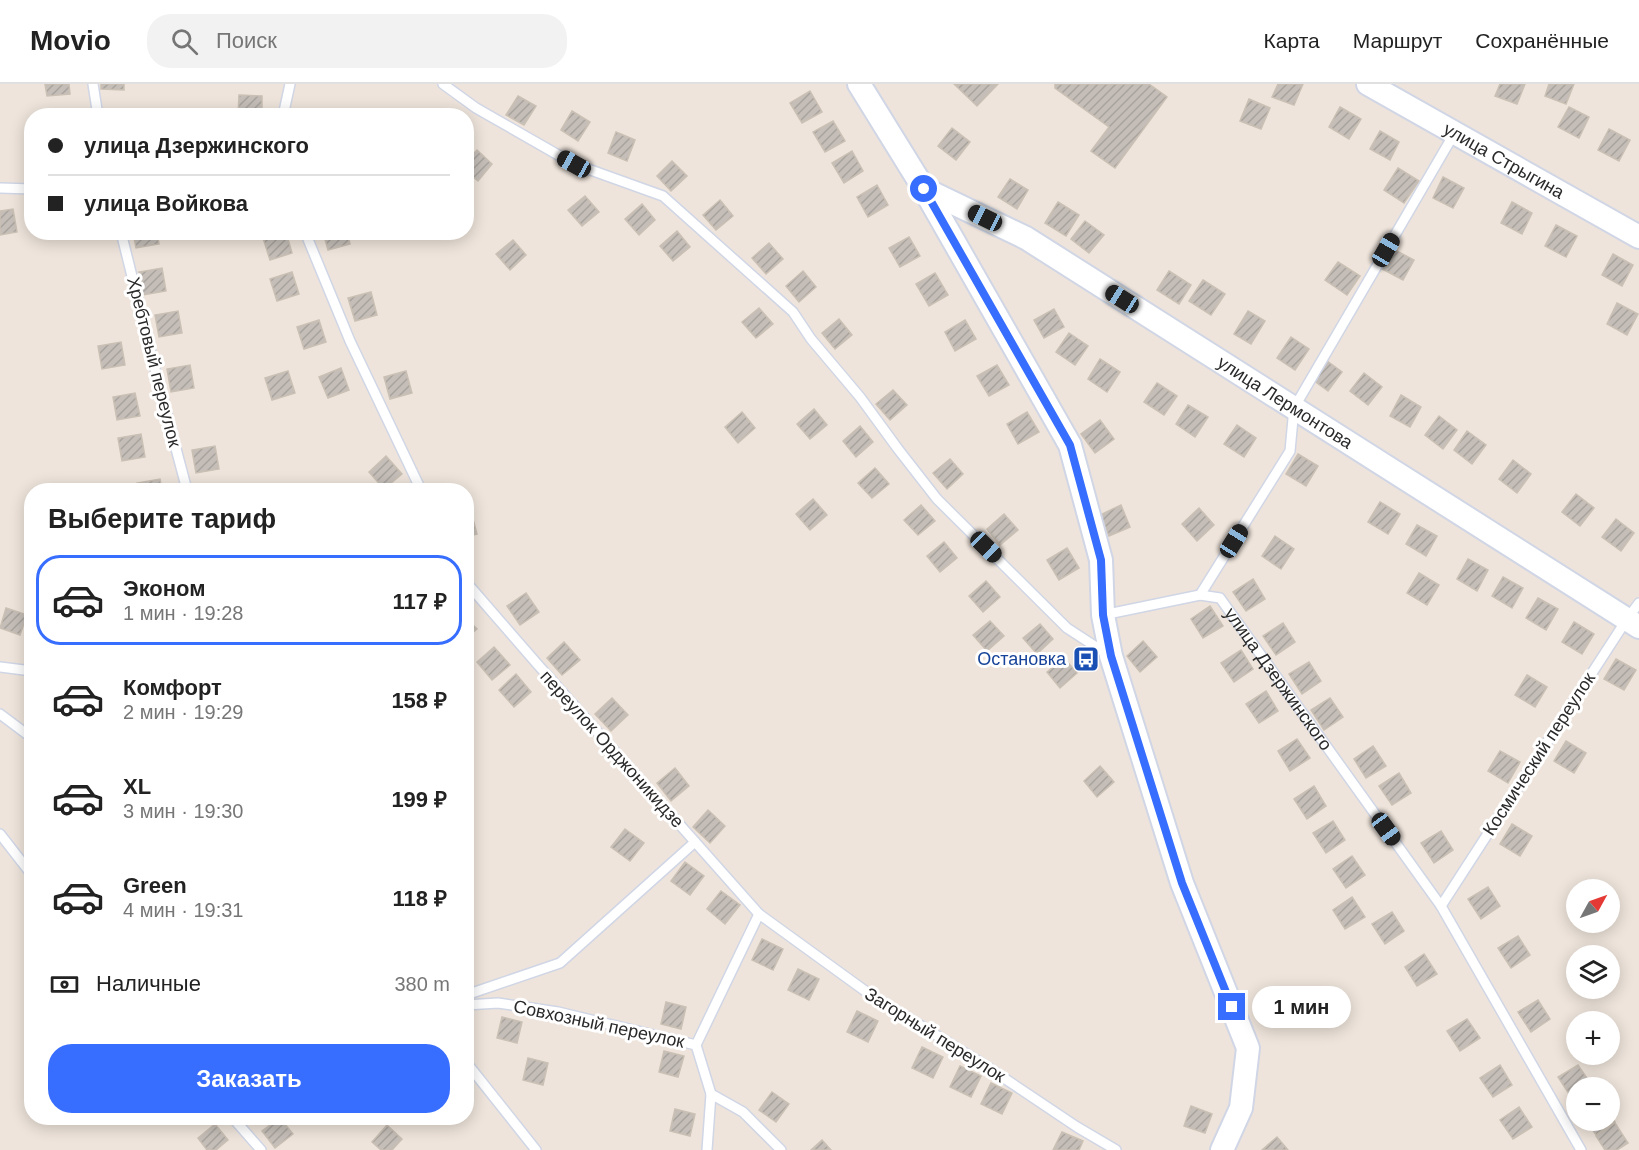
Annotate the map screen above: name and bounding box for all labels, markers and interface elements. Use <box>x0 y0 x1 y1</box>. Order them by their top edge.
search box <box>147 14 567 68</box>
text: Movio <box>30 25 111 56</box>
icon: search <box>168 25 201 58</box>
text: Поиск <box>216 28 277 53</box>
text: Карта <box>1264 29 1320 52</box>
text: Маршрут <box>1353 29 1442 52</box>
text: Сохранённые <box>1475 29 1609 52</box>
street label: улица Стрыгина <box>1440 119 1569 203</box>
text: улица Дзержинского <box>84 133 309 158</box>
car <box>554 147 594 181</box>
route start <box>910 175 937 202</box>
text: улица Войкова <box>84 191 248 216</box>
car <box>965 202 1005 234</box>
car <box>1369 230 1403 270</box>
street label: Хребтовый переулок <box>123 275 185 449</box>
car <box>1102 282 1142 316</box>
street label: улица Лермонтова <box>1214 352 1357 453</box>
text: Выберите тариф <box>48 504 276 534</box>
car <box>1217 521 1251 561</box>
car <box>967 528 1005 566</box>
icon: car <box>51 573 105 627</box>
text: Эконом <box>123 576 206 601</box>
text: 117 ₽ <box>393 589 447 614</box>
text: 1 мин · 19:28 <box>123 602 243 624</box>
street label: улица Дзержинского <box>1220 604 1336 754</box>
bus stop icon: Остановка <box>1071 644 1101 674</box>
place label: Остановка <box>977 649 1067 669</box>
street label: переулок Орджоникидзе <box>536 666 688 832</box>
street label: Космический переулок <box>1479 669 1599 839</box>
icon: car <box>51 672 105 726</box>
text: Комфорт <box>123 675 222 700</box>
text: 158 ₽ <box>391 688 447 713</box>
text: 2 мин · 19:29 <box>123 701 243 723</box>
icon: car <box>51 771 105 825</box>
text: XL <box>123 774 151 799</box>
text: 199 ₽ <box>391 787 447 812</box>
text: 3 мин · 19:30 <box>123 800 243 822</box>
car <box>1368 809 1404 849</box>
icon: car <box>51 870 105 924</box>
text: Green <box>123 873 187 898</box>
north arrow <box>1566 879 1620 933</box>
map controls <box>1566 879 1620 1131</box>
text: 118 ₽ <box>393 886 447 911</box>
text: 4 мин · 19:31 <box>123 899 243 921</box>
button: layers <box>1566 945 1620 999</box>
icon: cash <box>48 968 81 1001</box>
text: Наличные <box>96 971 201 996</box>
text: 380 m <box>394 973 450 995</box>
street label: Загорный переулок <box>861 984 1009 1086</box>
callout: 1 мин <box>1253 986 1352 1028</box>
route end <box>1218 993 1245 1020</box>
street label: Совхозный переулок <box>512 996 686 1052</box>
text: 1 мин <box>1274 996 1329 1018</box>
button: + <box>1566 1011 1620 1065</box>
button: Заказать <box>48 1044 450 1113</box>
button: − <box>1566 1077 1620 1131</box>

